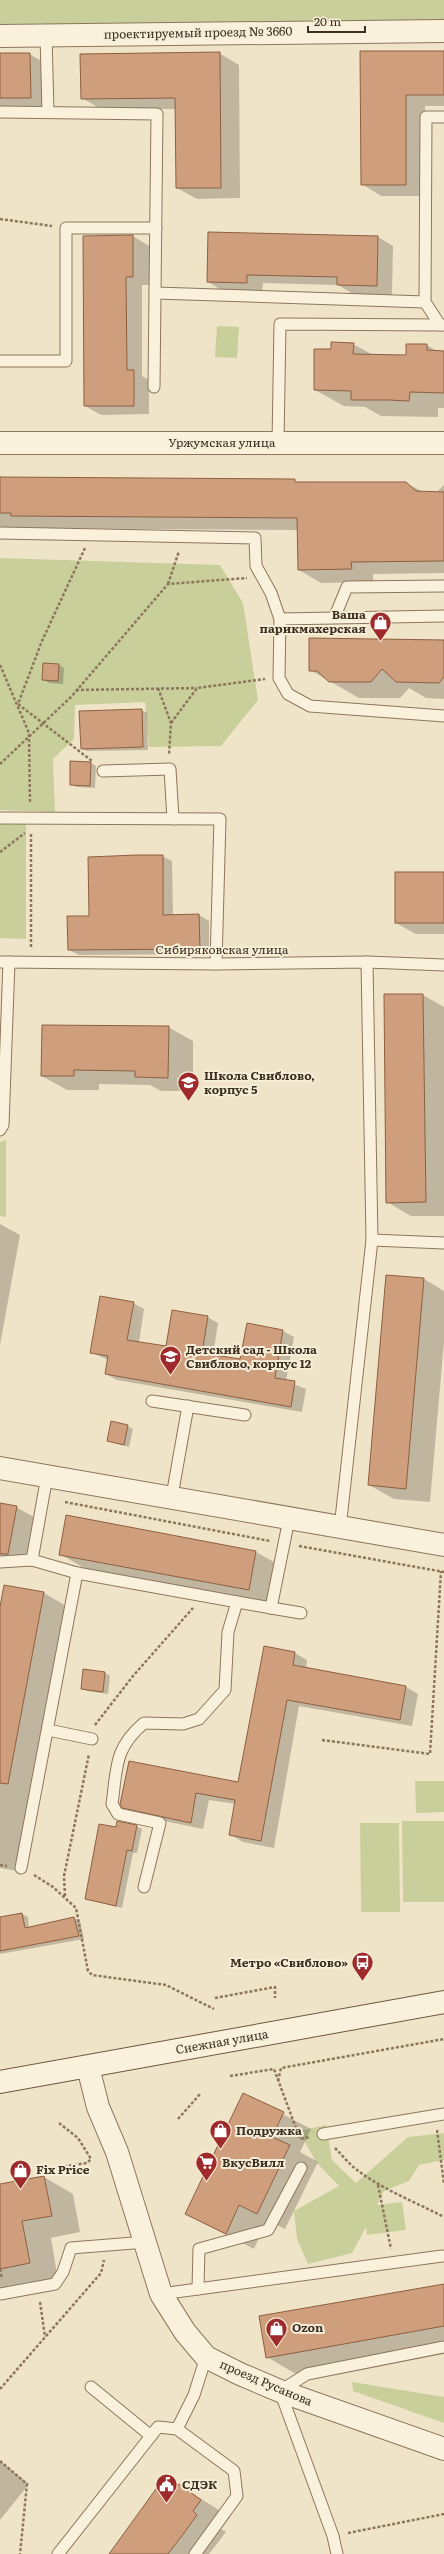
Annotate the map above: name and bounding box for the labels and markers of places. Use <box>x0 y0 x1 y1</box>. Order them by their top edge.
place label: Ваша парикмахерская <box>259 605 366 637</box>
shop icon: Ваша парикмахерская <box>368 609 394 642</box>
place label: Школа Свиблово, корпус 5 <box>204 1066 315 1098</box>
school or university icon: Школа Свиблово, корпус 5 <box>176 1070 202 1103</box>
place label: Детский сад - Школа Свиблово, корпус 12 <box>186 1340 317 1372</box>
school or university icon: Детский сад - Школа Свиблово, корпус 12 <box>158 1344 184 1377</box>
bus stop icon: Метро «Свиблово» <box>350 1950 376 1983</box>
place label: Метро «Свиблово» <box>230 1953 348 1971</box>
shop icon: Подружка <box>208 2118 234 2151</box>
place label: Подружка <box>236 2121 302 2139</box>
supermarket icon: ВкусВилл <box>193 2150 219 2183</box>
place label: ВкусВилл <box>222 2153 284 2171</box>
shop icon: Fix Price <box>8 2157 34 2190</box>
place label: Fix Price <box>36 2160 90 2178</box>
shop icon: Ozon <box>263 2315 289 2348</box>
place label: Ozon <box>292 2318 324 2336</box>
public building icon: СДЭК <box>153 2472 179 2505</box>
place label: СДЭК <box>182 2475 218 2493</box>

